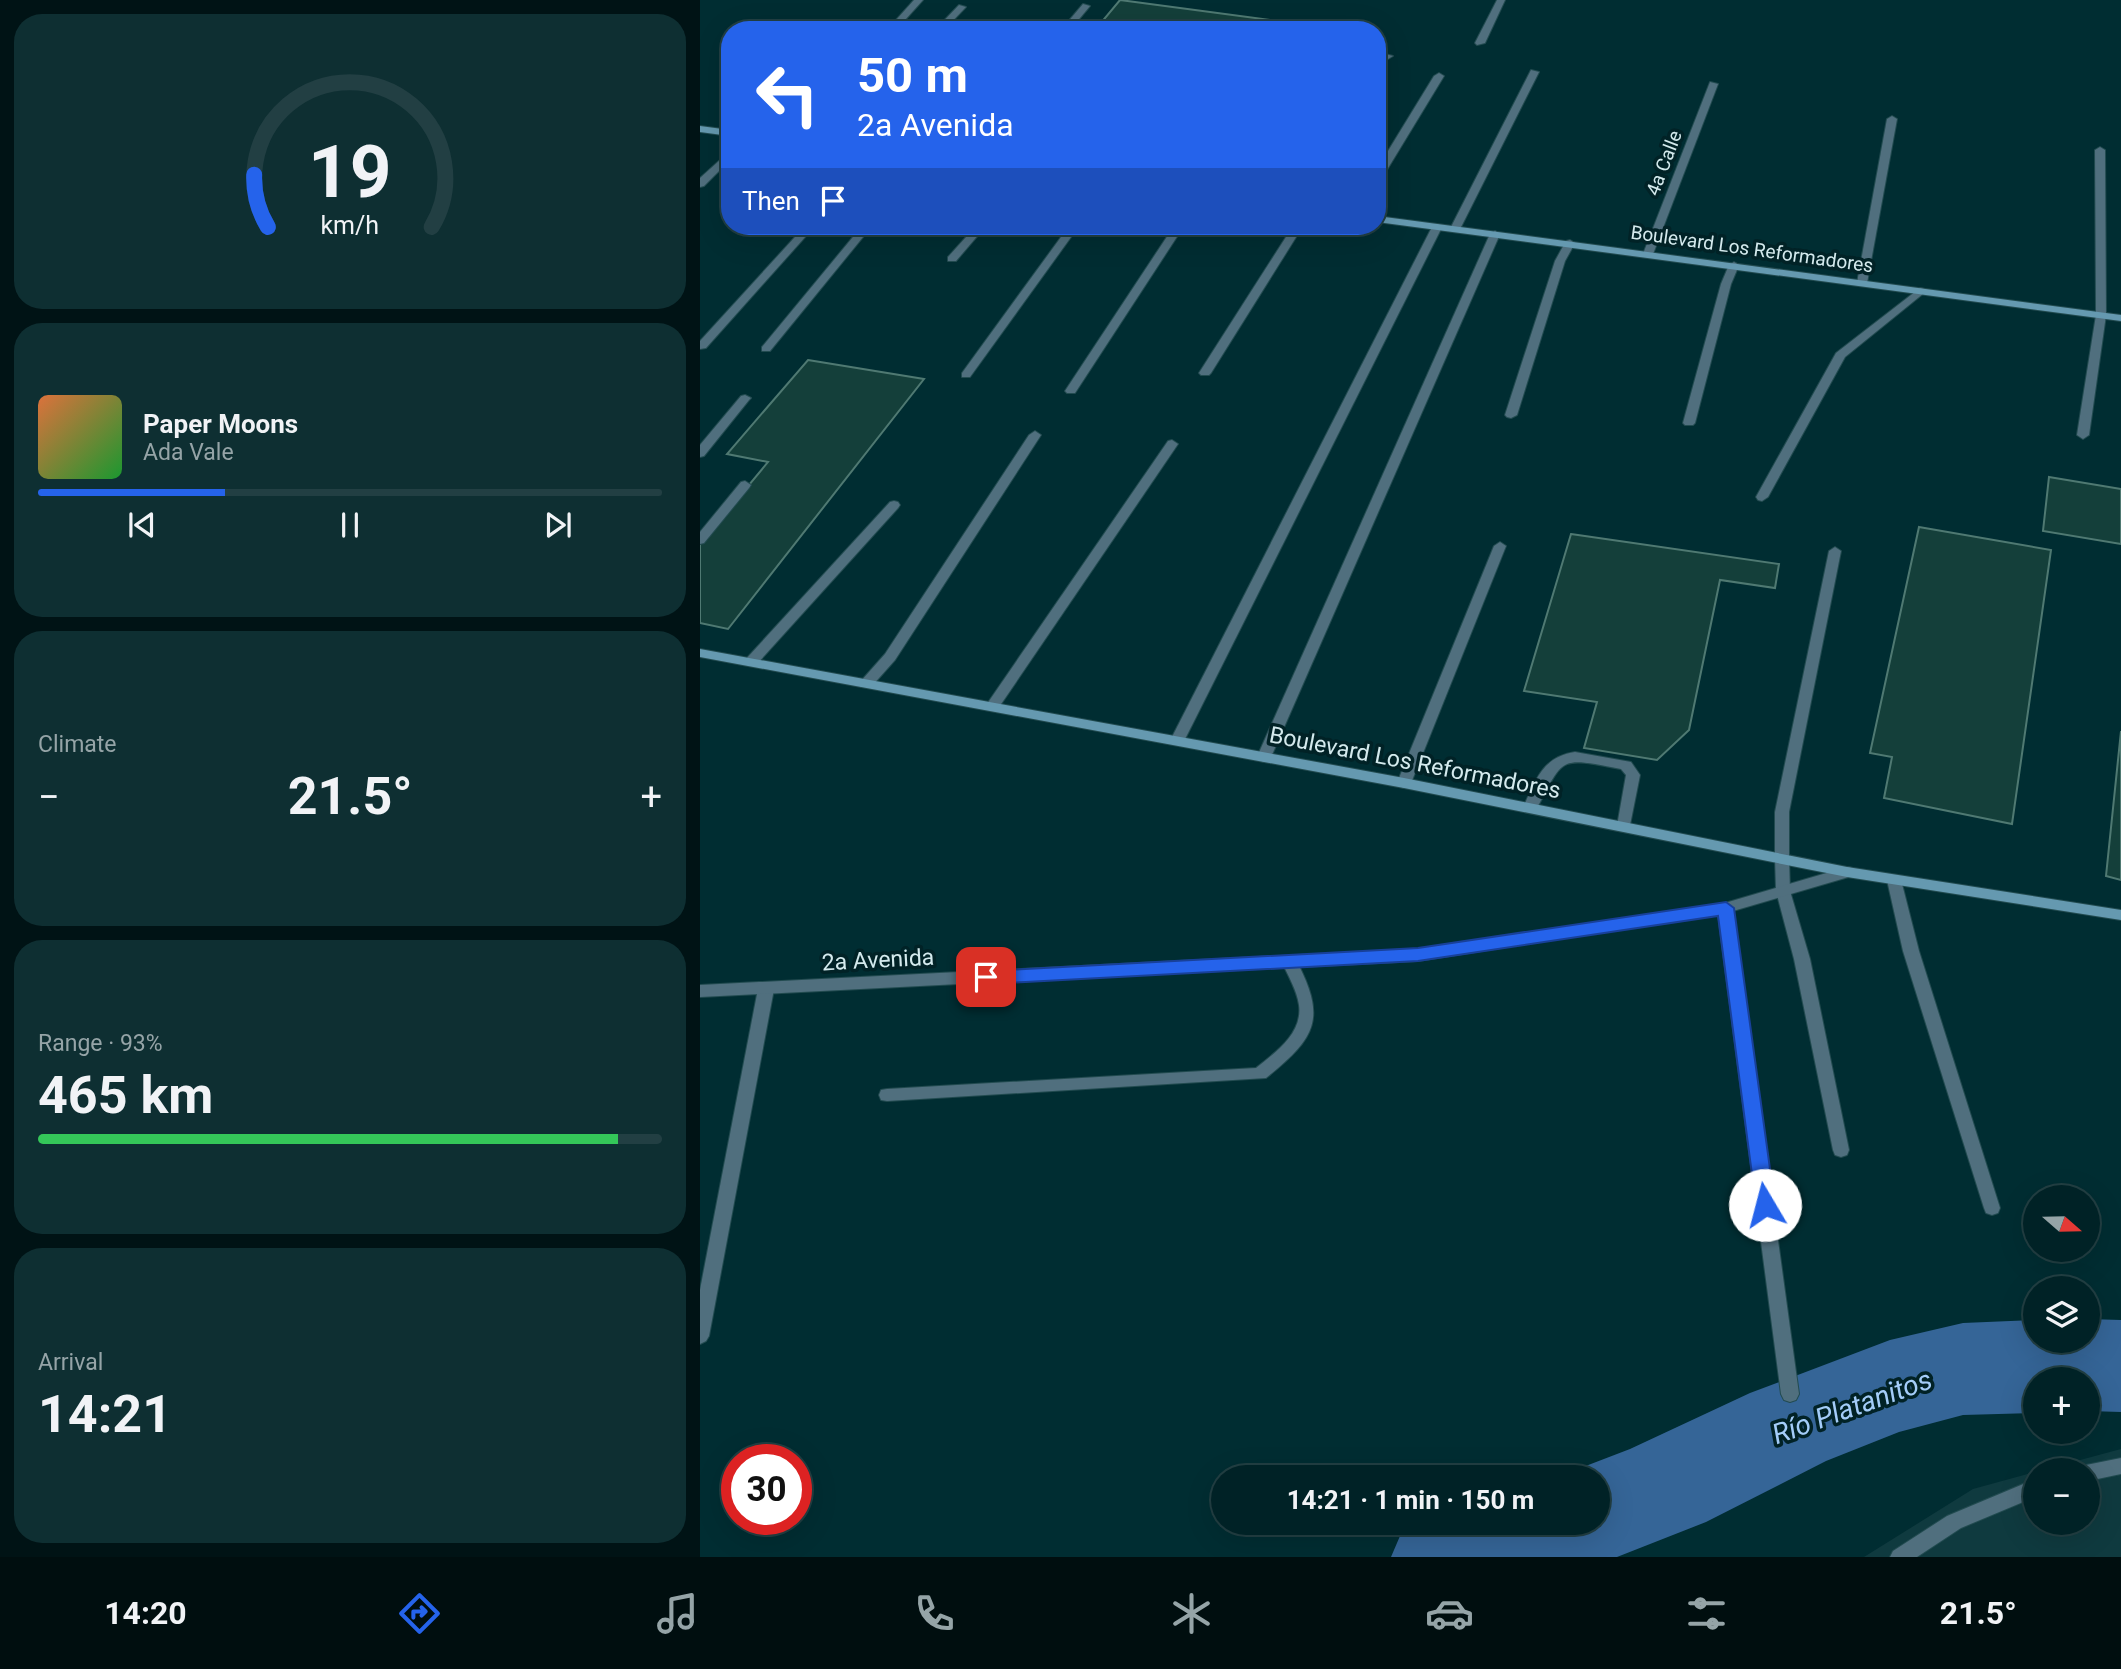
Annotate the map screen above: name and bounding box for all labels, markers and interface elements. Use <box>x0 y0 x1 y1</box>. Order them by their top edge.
text: 50 m <box>857 47 968 104</box>
icon: left <box>742 49 833 140</box>
text: 2a Avenida <box>857 106 1014 144</box>
street label: 4a Calle <box>1641 127 1687 199</box>
text: 19 <box>308 130 392 216</box>
icon: arrive <box>814 182 852 220</box>
text: Then <box>742 186 800 216</box>
text: km/h <box>321 211 379 240</box>
street label: Boulevard Los Reformadores <box>1629 221 1875 277</box>
text: Paper Moons <box>143 409 298 439</box>
text: Ada Vale <box>143 439 234 466</box>
icon: previous <box>123 506 161 544</box>
icon: pause <box>331 506 369 544</box>
icon: next <box>539 506 577 544</box>
street label: Boulevard Los Reformadores <box>1267 721 1563 805</box>
text: Climate <box>38 731 117 758</box>
text: 21.5° <box>288 766 413 827</box>
text: − <box>38 775 60 819</box>
text: + <box>640 775 662 819</box>
street label: 2a Avenida <box>821 944 935 976</box>
pin <box>956 947 1016 1007</box>
icon: arrive <box>967 958 1005 996</box>
text: Range · 93% <box>38 1030 163 1057</box>
text: 465 km <box>38 1065 213 1126</box>
position arrow <box>1728 1168 1802 1242</box>
north arrow <box>2023 1185 2100 1262</box>
map controls <box>2023 1185 2100 1535</box>
button: layers <box>2023 1276 2100 1353</box>
text: Arrival <box>38 1349 103 1376</box>
water label: Río Platanitos <box>1768 1363 1936 1451</box>
button: + <box>2023 1367 2100 1444</box>
text: 14:21 <box>38 1384 172 1445</box>
speed limit sign: 30 <box>721 1444 812 1535</box>
button: − <box>2023 1458 2100 1535</box>
text: 14:21 · 1 min · 150 m <box>1287 1485 1534 1515</box>
icon: directions <box>395 1589 444 1638</box>
icon: music <box>653 1589 702 1638</box>
icon: phone <box>910 1589 959 1638</box>
icon: climate <box>1167 1589 1216 1638</box>
icon: car <box>1425 1589 1474 1638</box>
icon: filters <box>1682 1589 1731 1638</box>
text: 14:20 <box>104 1594 187 1632</box>
text: 21.5° <box>1940 1594 2017 1632</box>

